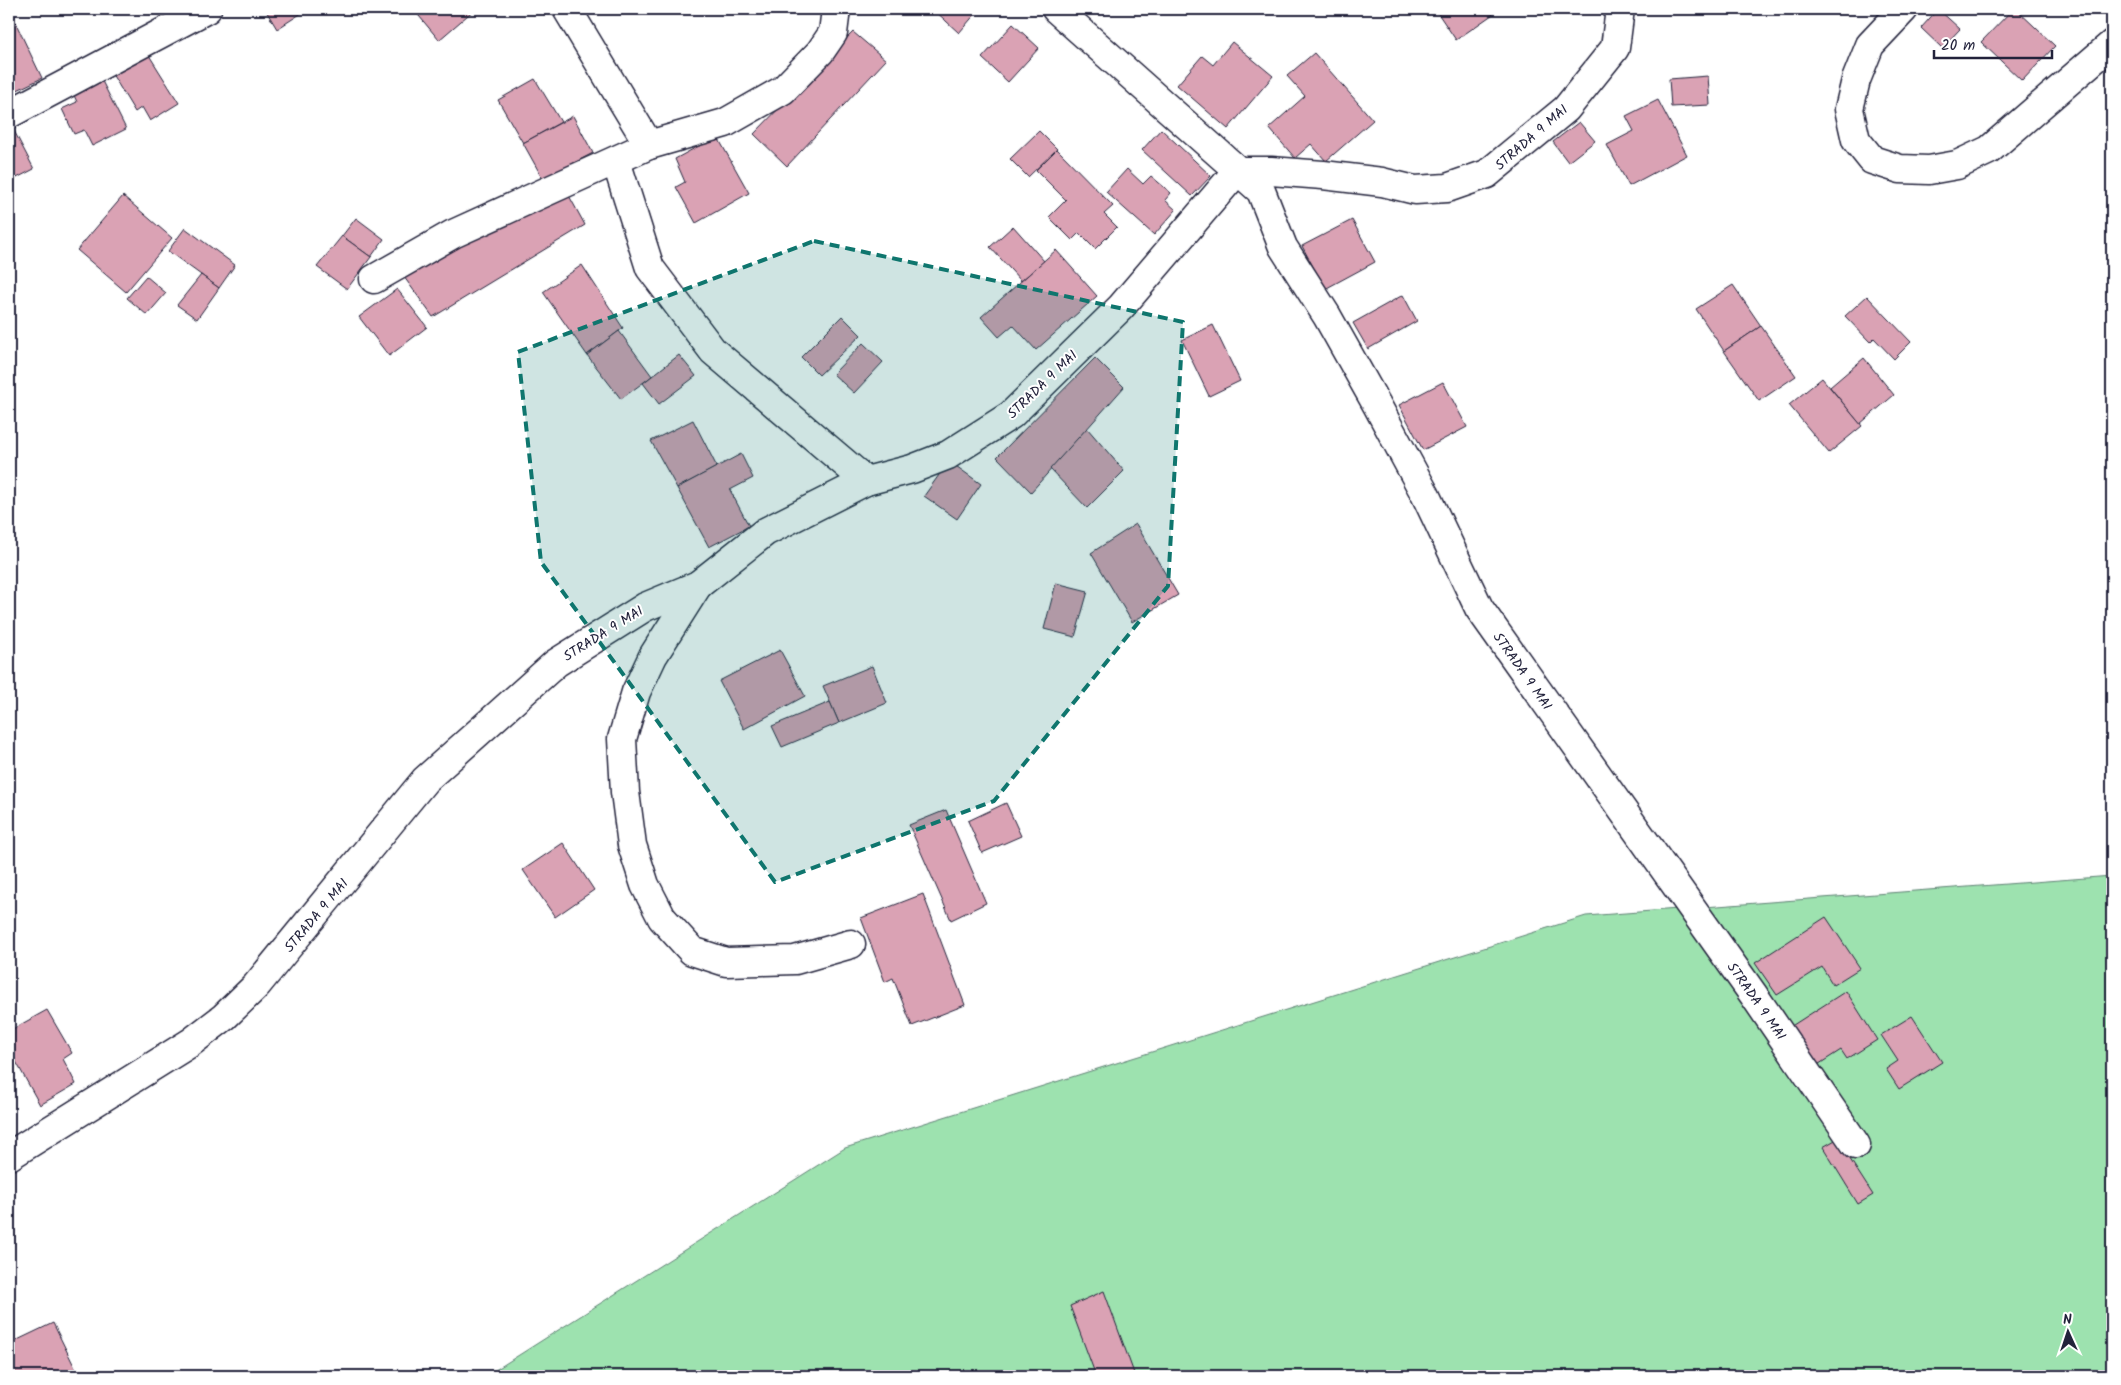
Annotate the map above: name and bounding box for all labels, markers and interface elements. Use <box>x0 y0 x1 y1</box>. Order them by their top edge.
scale bar <box>1934 28 2051 60</box>
text: 20 m <box>1941 34 1975 58</box>
street label: STRADA 9 MAI <box>1490 100 1573 176</box>
street label: STRADA 9 MAI <box>1002 345 1083 424</box>
street label: STRADA 9 MAI <box>559 600 648 667</box>
street label: STRADA 9 MAI <box>1487 628 1557 715</box>
street label: STRADA 9 MAI <box>279 874 354 958</box>
street label: STRADA 9 MAI <box>1721 958 1791 1045</box>
north arrow <box>2044 1308 2094 1358</box>
text: N <box>2062 1309 2073 1331</box>

